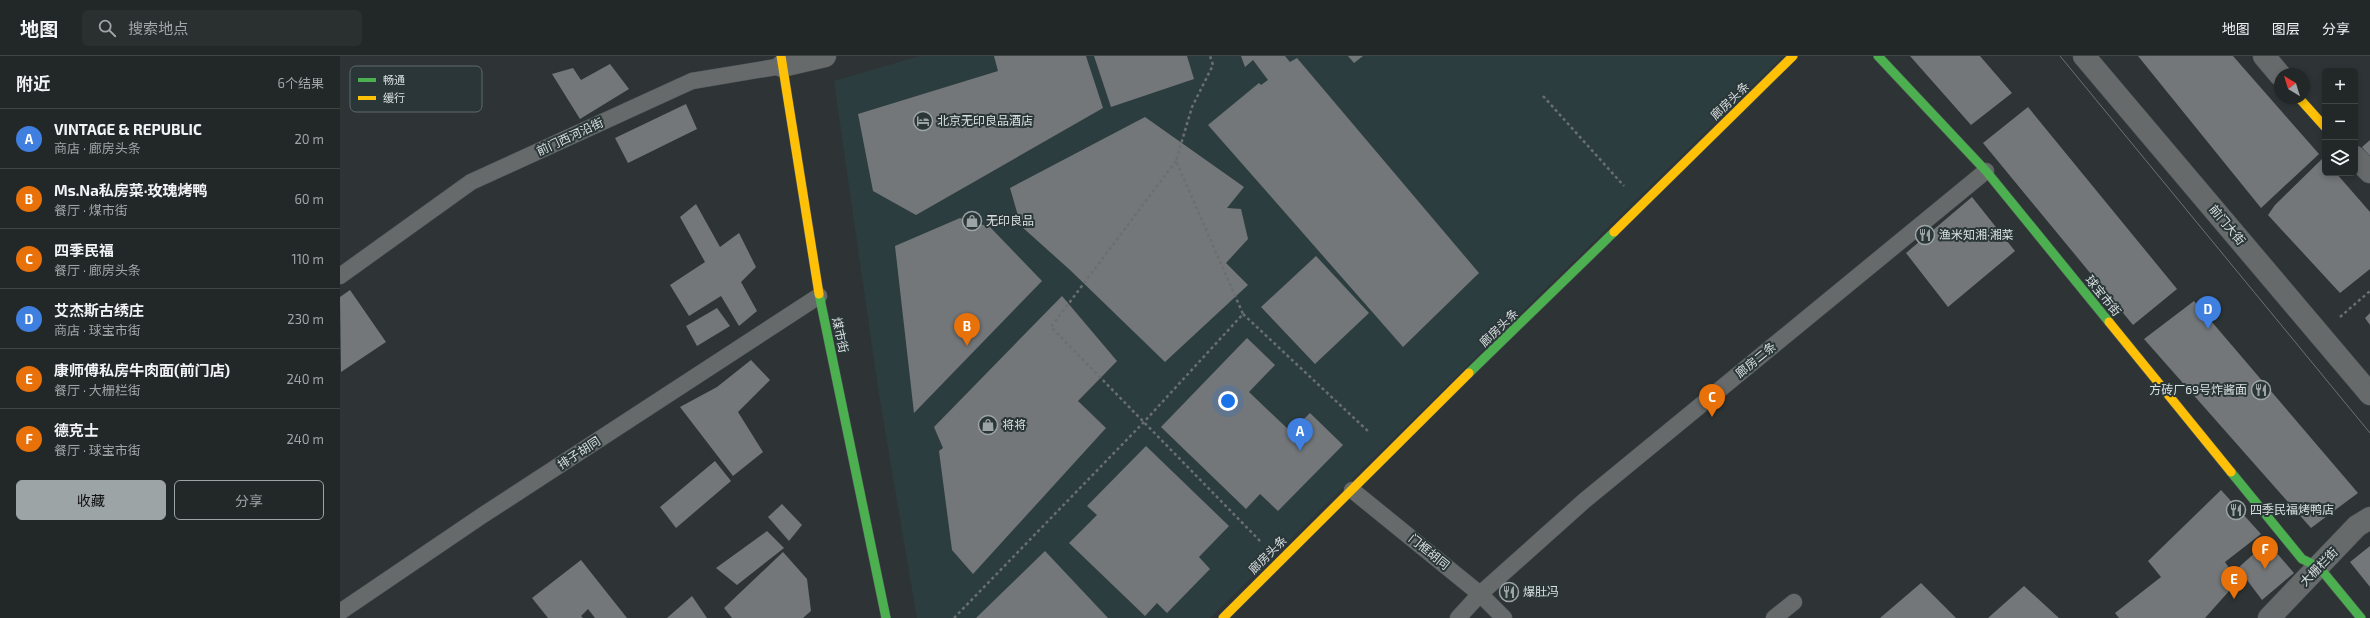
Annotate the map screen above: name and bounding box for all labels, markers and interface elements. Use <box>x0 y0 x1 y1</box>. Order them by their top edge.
search box <box>82 10 362 46</box>
text: 地图 <box>20 17 58 40</box>
icon: search <box>96 17 118 39</box>
text: 搜索地点 <box>128 19 188 37</box>
text: 地图 <box>2222 20 2250 37</box>
text: 图层 <box>2272 20 2300 37</box>
text: 分享 <box>2322 20 2350 37</box>
legend <box>350 66 482 112</box>
north arrow <box>2274 68 2310 104</box>
map controls <box>2322 68 2358 176</box>
button: + <box>2322 68 2358 104</box>
text: 附近 <box>16 73 50 93</box>
text: 畅通 <box>383 73 405 86</box>
text: 6个结果 <box>278 75 324 91</box>
street label: 廊房头条 <box>1707 79 1751 122</box>
text: 缓行 <box>383 91 405 104</box>
button: − <box>2322 104 2358 140</box>
hotel icon: 北京无印良品酒店 <box>912 110 934 132</box>
place label: 北京无印良品酒店 <box>937 113 1033 127</box>
street label: 前门西河沿街 <box>534 115 605 158</box>
text: VINTAGE & REPUBLIC <box>54 120 202 138</box>
text: A <box>25 131 33 147</box>
text: 20 m <box>295 131 324 147</box>
text: 商店 · 廊房头条 <box>54 140 141 156</box>
button: layers <box>2322 140 2358 176</box>
text: Ms.Na私房菜·玫瑰烤鸭 <box>54 181 208 199</box>
text: B <box>25 191 33 207</box>
text: 60 m <box>294 191 324 207</box>
street label: 前门大街 <box>2207 201 2249 247</box>
text: 餐厅 · 煤市街 <box>54 202 128 218</box>
shop icon: 无印良品 <box>961 210 983 232</box>
place label: 无印良品 <box>986 213 1034 227</box>
restaurant icon: 渔米知湘·湘菜 <box>1914 224 1936 246</box>
place label: 渔米知湘·湘菜 <box>1939 227 2014 241</box>
text: 四季民福 <box>54 241 114 259</box>
text: C <box>25 251 33 267</box>
text: 110 m <box>292 251 324 267</box>
text: 餐厅 · 廊房头条 <box>54 262 141 278</box>
street label: 球宝市街 <box>2083 272 2124 318</box>
pin: D <box>2195 296 2221 329</box>
text: 艾杰斯古绣庄 <box>54 301 144 319</box>
street label: 廊房头条 <box>1476 306 1520 349</box>
text: D <box>25 311 33 327</box>
text: 230 m <box>287 311 324 327</box>
pin: B <box>954 313 980 346</box>
street label: 煤市街 <box>830 316 852 354</box>
text: 商店 · 球宝市街 <box>54 322 141 338</box>
street label: 廊房二条 <box>1732 339 1778 380</box>
text: 康师傅私房牛肉面(前门店) <box>54 361 230 379</box>
text: E <box>25 371 33 387</box>
text: 240 m <box>287 371 324 387</box>
restaurant icon: 方砖厂69号炸酱面 <box>2250 379 2272 401</box>
text: 餐厅 · 大栅栏街 <box>54 382 141 398</box>
place label: 方砖厂69号炸酱面 <box>2149 382 2247 396</box>
pin: C <box>1699 384 1725 417</box>
your location <box>1218 391 1238 411</box>
shop icon: 将将 <box>977 414 999 436</box>
place label: 将将 <box>1002 417 1026 431</box>
pin: A <box>1287 418 1313 451</box>
text: 德克士 <box>54 421 99 439</box>
text: F <box>25 431 33 447</box>
text: 240 m <box>287 431 324 447</box>
street label: 排子胡同 <box>555 433 602 471</box>
text: 餐厅 · 球宝市街 <box>54 442 141 458</box>
button: 收藏 <box>16 480 166 520</box>
button: 分享 <box>174 480 324 520</box>
restaurant icon: 四季民福烤鸭店 <box>2225 499 2247 521</box>
place label: 四季民福烤鸭店 <box>2250 502 2334 516</box>
street label: 门框胡同 <box>1407 531 1453 572</box>
street label: 廊房头条 <box>1245 532 1289 576</box>
pin: F <box>2252 536 2278 569</box>
street label: 大栅栏街 <box>2297 544 2340 588</box>
pin: E <box>2221 566 2247 599</box>
restaurant icon: 爆肚冯 <box>1498 581 1520 603</box>
place label: 爆肚冯 <box>1523 584 1559 598</box>

